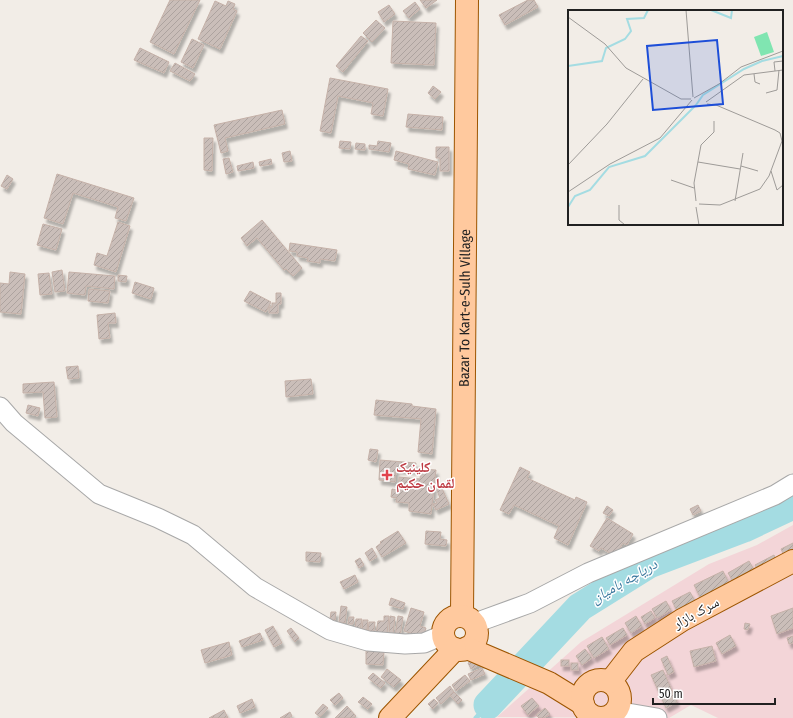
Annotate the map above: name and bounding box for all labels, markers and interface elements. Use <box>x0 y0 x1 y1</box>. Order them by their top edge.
inset map <box>568 10 783 225</box>
street label: Bazar To Kart-e-Sulh Village <box>455 229 474 387</box>
place label: کلینیک لقمان حکیم <box>396 459 454 493</box>
marker: کلینیک لقمان حکیم <box>381 469 393 481</box>
water label: دریاچه بامیان <box>588 554 661 607</box>
street label: سرک بازار <box>669 593 722 633</box>
scale bar <box>653 680 775 706</box>
text: 50 m <box>659 687 683 701</box>

